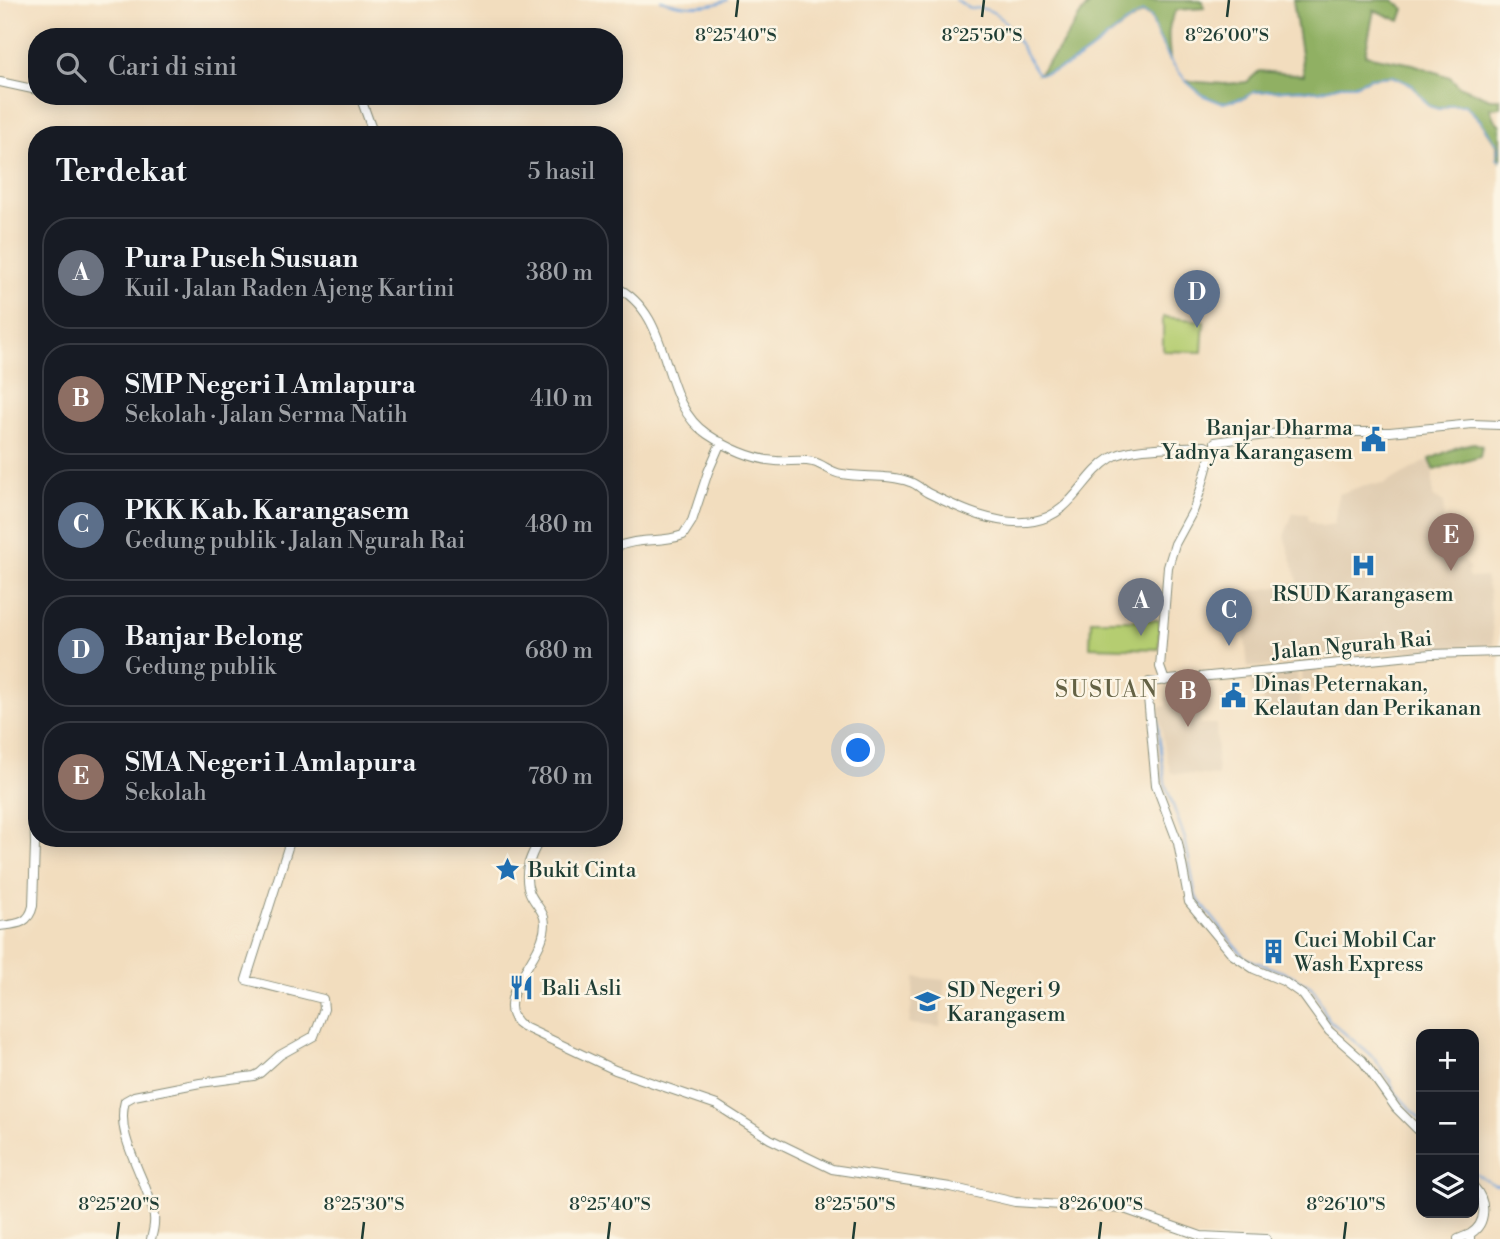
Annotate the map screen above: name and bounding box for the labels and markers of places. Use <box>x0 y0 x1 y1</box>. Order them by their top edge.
pin: D <box>1174 270 1220 328</box>
place label: Banjar Dharma Yadnya Karangasem <box>1161 416 1353 466</box>
public building icon: Banjar Dharma Yadnya Karangasem <box>1359 426 1387 454</box>
pin: E <box>1428 513 1474 571</box>
hospital icon: RSUD Karangasem <box>1349 551 1377 579</box>
pin: A <box>1118 578 1164 636</box>
place label: RSUD Karangasem <box>1272 582 1454 608</box>
pin: C <box>1206 588 1252 646</box>
pin: B <box>1165 669 1211 727</box>
place label: Dinas Peternakan, Kelautan dan Perikanan <box>1254 672 1482 722</box>
public building icon: Dinas Peternakan, Kelautan dan Perikanan <box>1220 682 1248 710</box>
place icon: Bukit Cinta <box>494 856 522 884</box>
place label: Bukit Cinta <box>527 858 637 884</box>
place label: Cuci Mobil Car Wash Express <box>1293 928 1436 978</box>
building icon: Cuci Mobil Car Wash Express <box>1260 938 1288 966</box>
restaurant icon: Bali Asli <box>508 974 536 1002</box>
place label: Bali Asli <box>541 976 622 1002</box>
place label: SD Negeri 9 Karangasem <box>947 978 1066 1028</box>
school or university icon: SD Negeri 9 Karangasem <box>913 988 941 1016</box>

